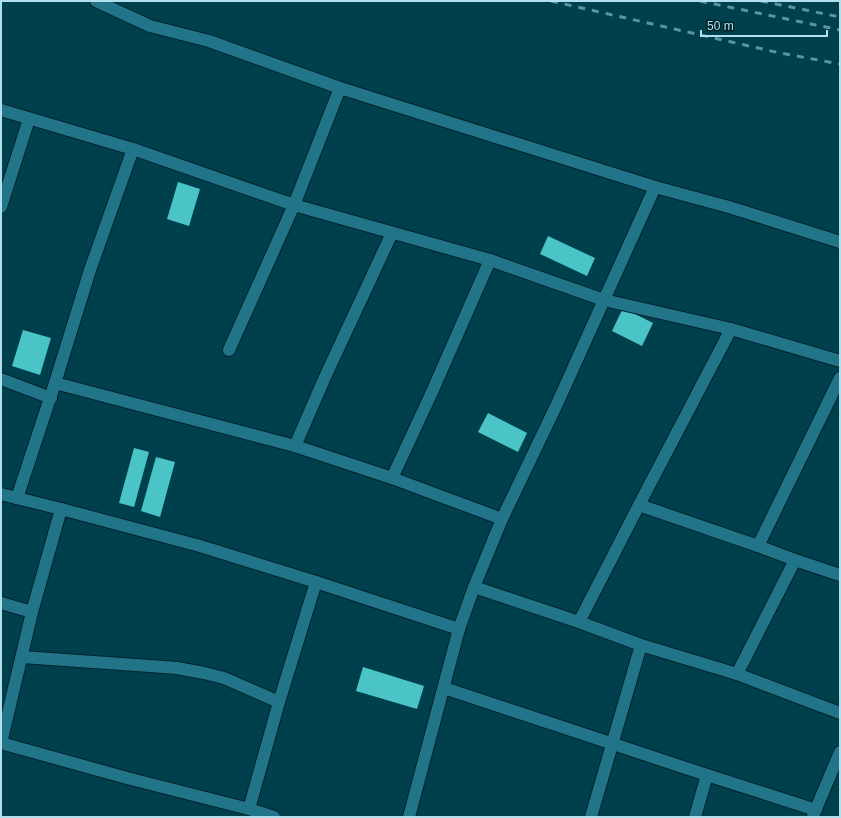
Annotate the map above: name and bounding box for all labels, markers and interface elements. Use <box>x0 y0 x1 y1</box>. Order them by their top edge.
scale bar <box>701 12 827 38</box>
text: 50 m <box>707 19 734 33</box>

